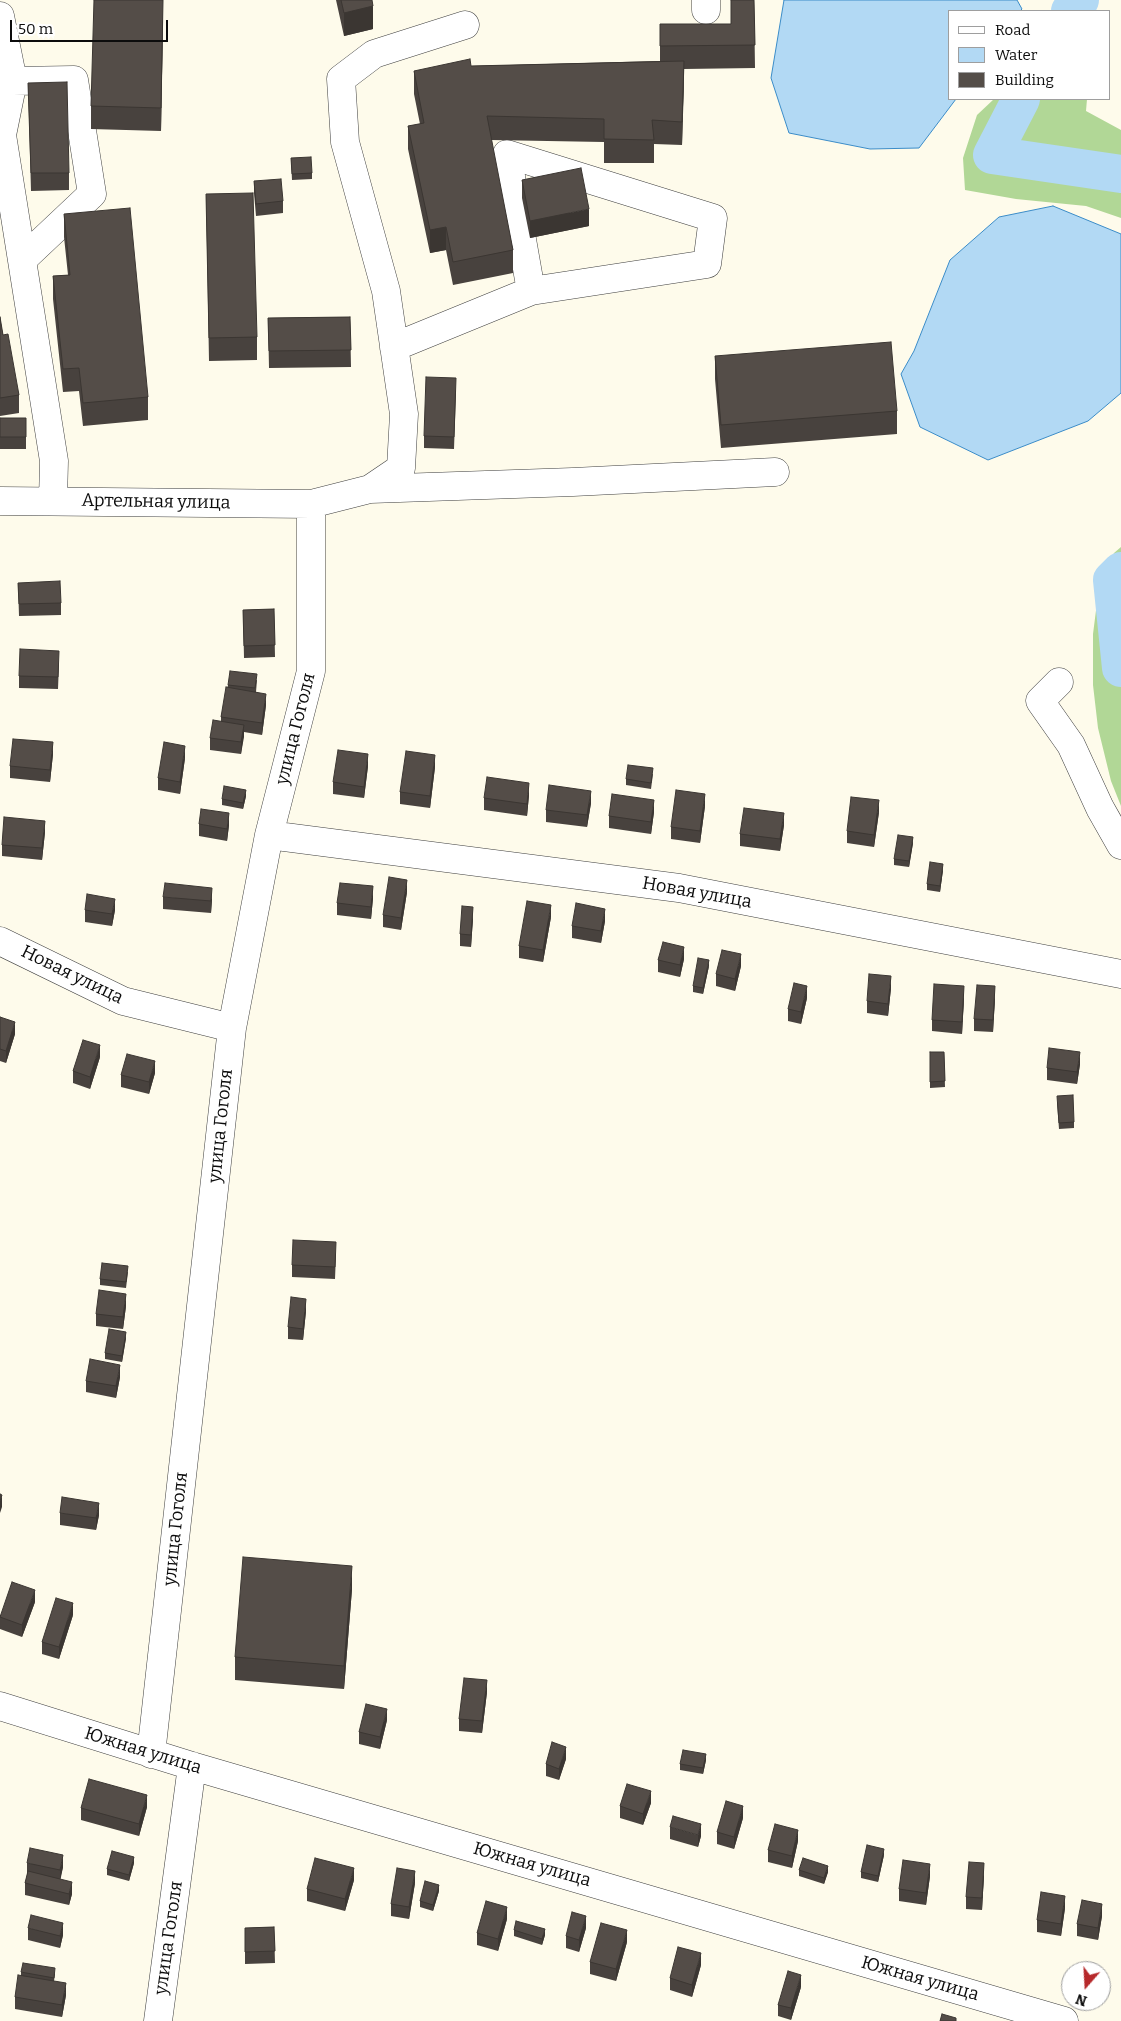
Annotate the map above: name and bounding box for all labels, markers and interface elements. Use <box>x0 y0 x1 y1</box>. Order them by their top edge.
scale bar <box>12 10 170 42</box>
legend <box>948 10 1111 100</box>
text: 50 m <box>18 20 53 38</box>
text: Road <box>995 21 1030 39</box>
text: Water <box>995 46 1037 64</box>
text: Building <box>995 71 1054 89</box>
street label: Артельная улица <box>81 490 231 514</box>
street label: улица Гоголя <box>272 671 320 787</box>
street label: Новая улица <box>640 873 754 913</box>
street label: Новая улица <box>17 941 127 1009</box>
street label: улица Гоголя <box>204 1068 238 1184</box>
street label: улица Гоголя <box>159 1471 193 1587</box>
street label: Южная улица <box>82 1723 204 1779</box>
street label: Южная улица <box>471 1838 593 1892</box>
street label: улица Гоголя <box>150 1880 188 1996</box>
street label: Южная улица <box>859 1952 981 2006</box>
north arrow <box>1061 1961 1111 2011</box>
text: N <box>1073 1990 1089 2010</box>

